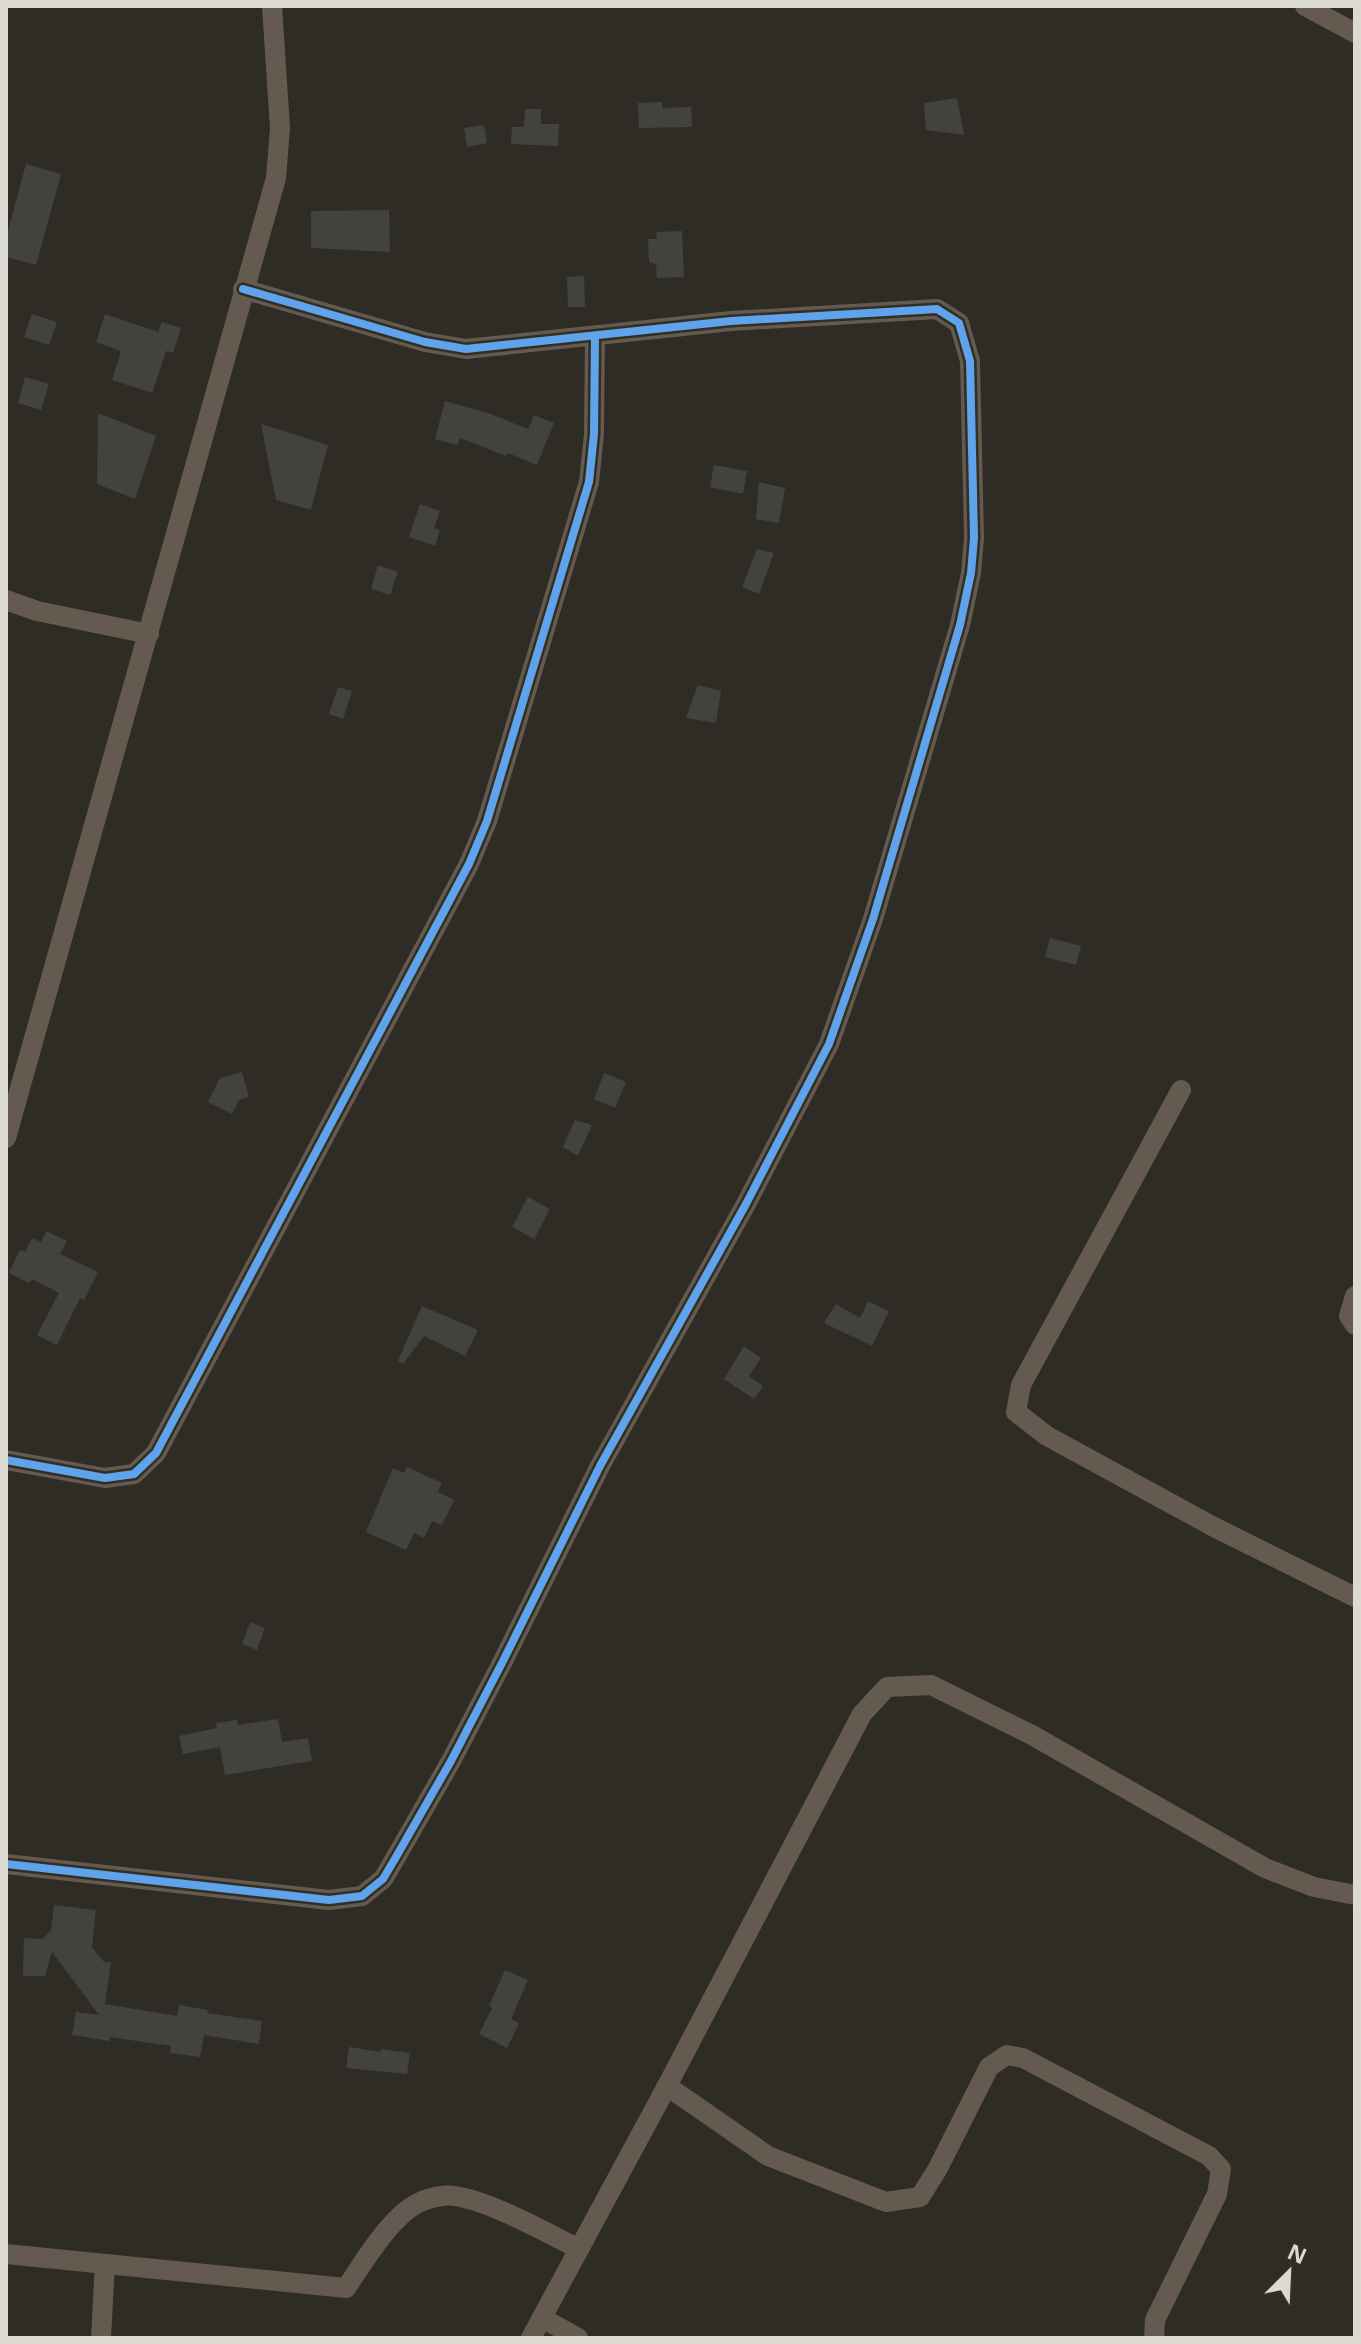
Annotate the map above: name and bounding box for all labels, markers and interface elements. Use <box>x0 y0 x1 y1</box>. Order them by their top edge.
north arrow <box>1249 2232 1329 2312</box>
text: N <box>1283 2235 1312 2270</box>

